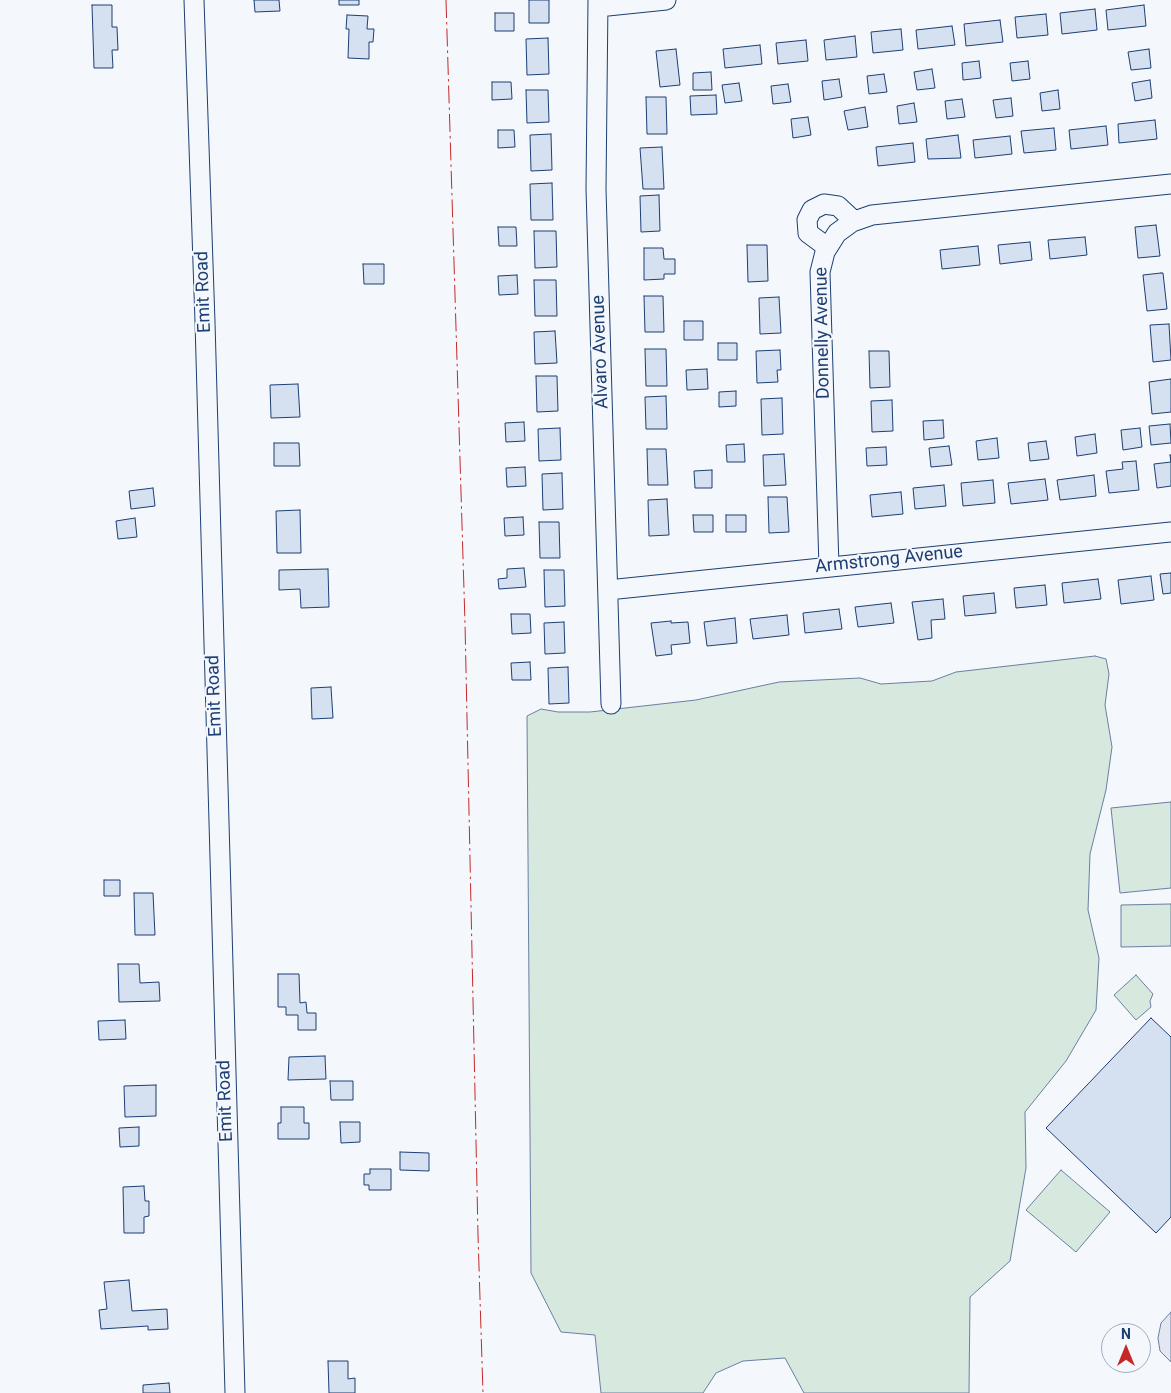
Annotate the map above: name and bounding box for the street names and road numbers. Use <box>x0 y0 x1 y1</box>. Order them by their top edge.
street label: Emit Road <box>192 251 216 333</box>
street label: Donnelly Avenue <box>811 267 835 399</box>
street label: Alvaro Avenue <box>588 295 614 409</box>
street label: Armstrong Avenue <box>814 542 964 578</box>
street label: Emit Road <box>203 655 227 737</box>
street label: Emit Road <box>214 1060 238 1142</box>

